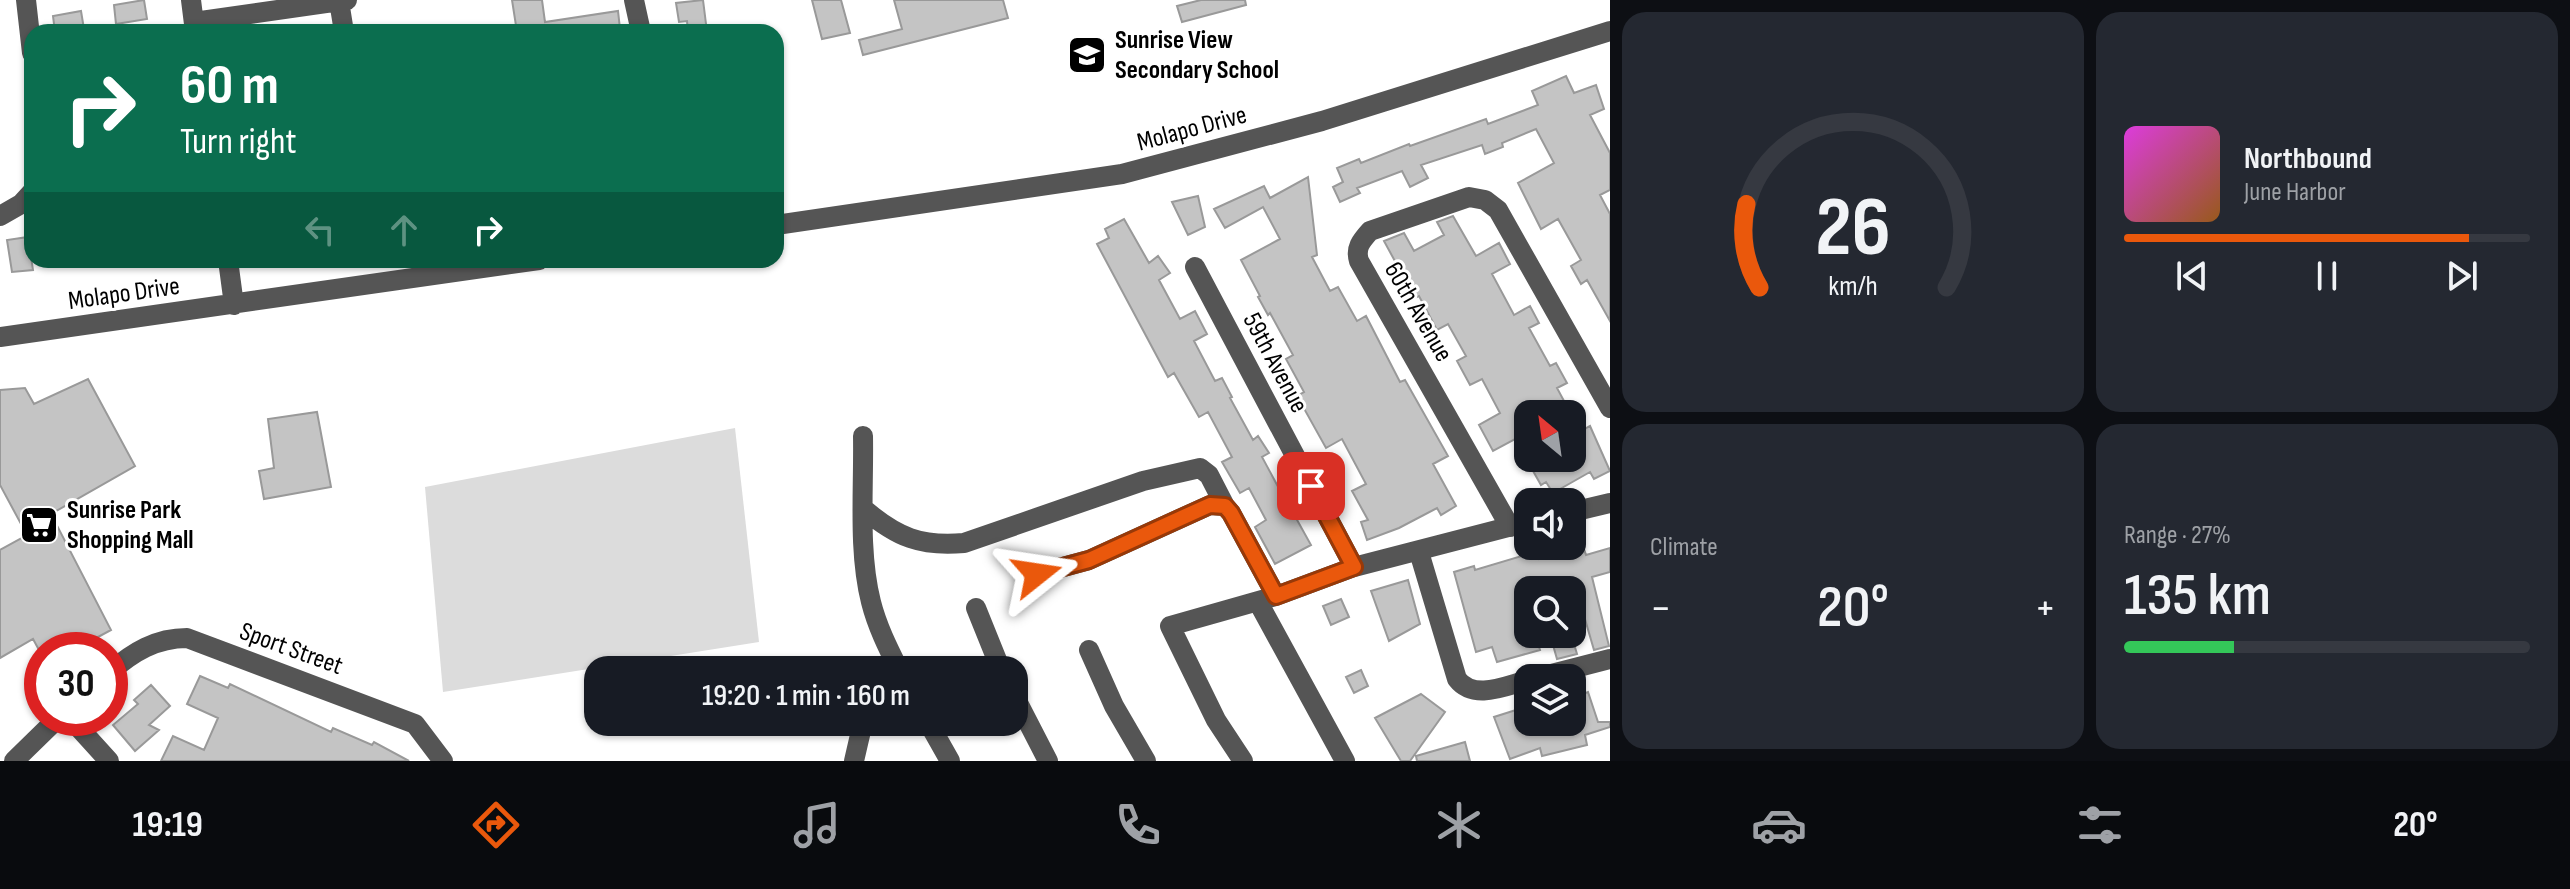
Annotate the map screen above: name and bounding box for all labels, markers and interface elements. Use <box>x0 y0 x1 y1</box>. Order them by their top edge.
place label: Sunrise View Secondary School <box>1115 25 1279 86</box>
school or university icon: Sunrise View Secondary School <box>1066 34 1108 76</box>
text: 60 m <box>180 53 279 120</box>
icon: right <box>48 56 152 160</box>
street label: Molapo Drive <box>1134 100 1250 158</box>
text: Turn right <box>180 121 297 164</box>
text: Northbound <box>2244 141 2372 177</box>
text: June Harbor <box>2244 177 2346 208</box>
text: 26 <box>1815 179 1891 279</box>
icon: left <box>298 208 342 252</box>
icon: ahead <box>382 208 426 252</box>
icon: right <box>466 208 510 252</box>
icon: previous <box>2170 254 2214 298</box>
icon: pause <box>2305 254 2349 298</box>
icon: next <box>2440 254 2484 298</box>
street label: 60th Avenue <box>1377 257 1459 367</box>
text: km/h <box>1828 269 1878 304</box>
street label: Molapo Drive <box>66 271 182 317</box>
street label: 59th Avenue <box>1236 308 1314 418</box>
north arrow <box>1514 400 1586 472</box>
map controls <box>1514 400 1586 736</box>
pin <box>1277 452 1345 520</box>
icon: arrive <box>1289 464 1333 508</box>
button: sound <box>1514 488 1586 560</box>
place label: Sunrise Park Shopping Mall <box>67 495 194 556</box>
supermarket icon: Sunrise Park Shopping Mall <box>18 504 60 546</box>
text: Range · 27% <box>2124 520 2231 551</box>
position arrow <box>995 532 1079 616</box>
text: Climate <box>1650 532 1718 563</box>
text: 135 km <box>2124 560 2271 632</box>
text: 20° <box>1817 572 1889 644</box>
button: search <box>1514 576 1586 648</box>
text: − <box>1650 582 1672 635</box>
text: + <box>2034 582 2056 635</box>
street label: Sport Street <box>235 616 347 682</box>
speed limit sign: 30 <box>24 632 128 736</box>
button: layers <box>1514 664 1586 736</box>
text: 19:20 · 1 min · 160 m <box>702 678 910 714</box>
icon: directions <box>468 797 524 853</box>
icon: music <box>789 797 845 853</box>
icon: phone <box>1110 797 1166 853</box>
icon: climate <box>1431 797 1487 853</box>
icon: car <box>1751 797 1807 853</box>
icon: filters <box>2072 797 2128 853</box>
text: 19:19 <box>132 804 203 847</box>
text: 20° <box>2393 804 2437 847</box>

